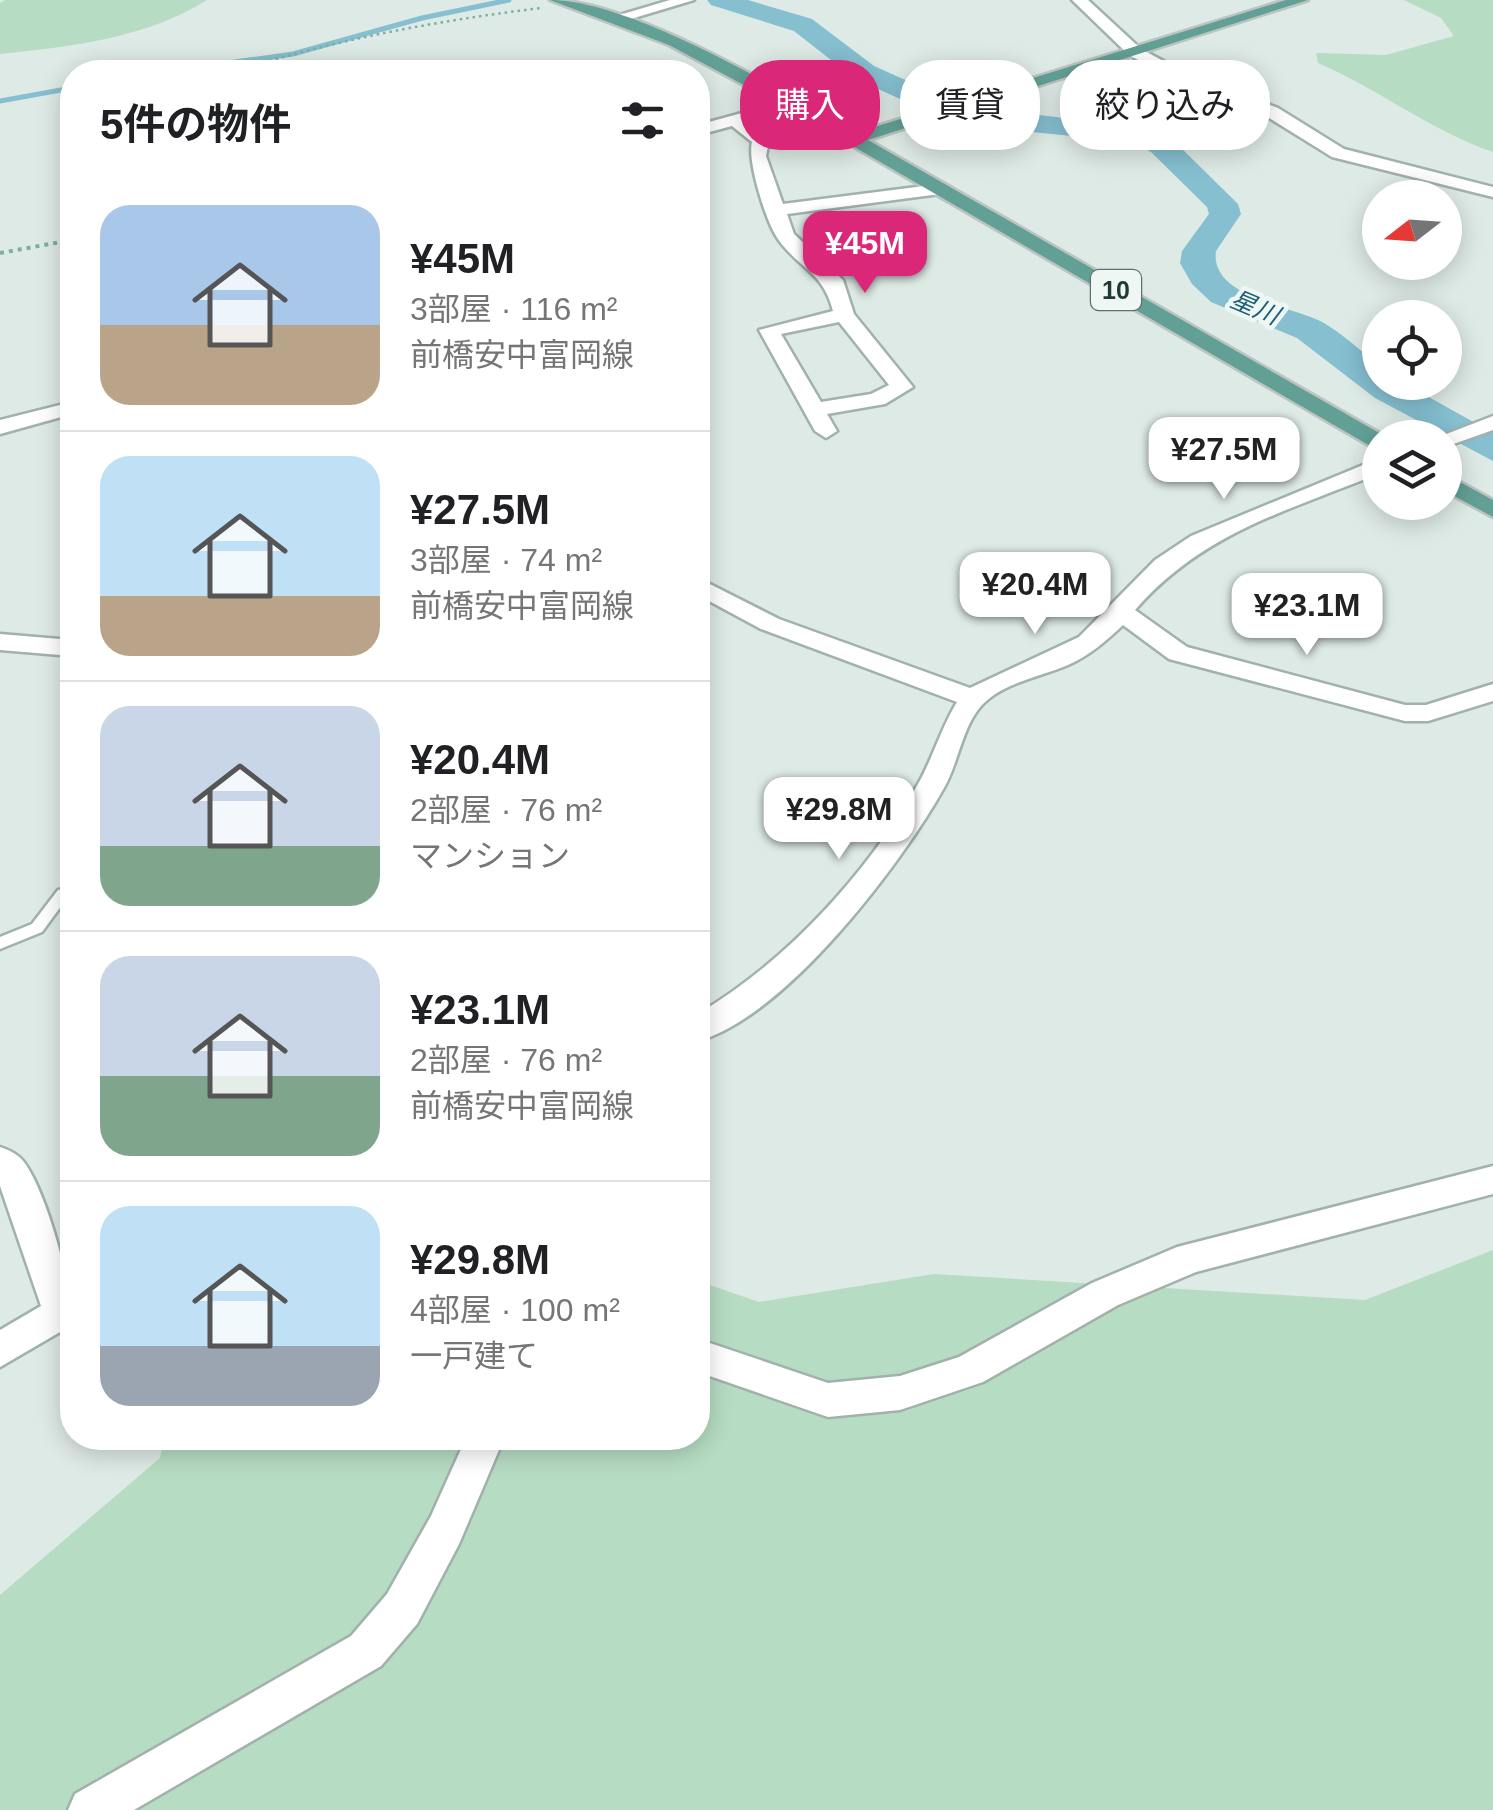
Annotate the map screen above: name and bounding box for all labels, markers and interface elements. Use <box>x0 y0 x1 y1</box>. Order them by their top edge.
chip: 購入 <box>740 60 880 150</box>
chip: 賃貸 <box>900 60 1040 150</box>
chip: 絞り込み <box>1060 60 1270 150</box>
icon: filters <box>615 93 670 148</box>
text: 5件の物件 <box>100 101 291 148</box>
north arrow <box>1362 180 1462 280</box>
map controls <box>1362 180 1462 520</box>
pin: ¥45M <box>806 211 924 296</box>
text: ¥45M <box>825 225 905 261</box>
text: ¥45M <box>410 235 515 282</box>
icon: home <box>180 245 300 365</box>
road number: 10 <box>1091 270 1141 310</box>
water label: 星川 <box>1227 284 1286 331</box>
text: 3部屋 · 116 m² <box>410 291 617 327</box>
button: locate <box>1362 300 1462 400</box>
text: 前橋安中富岡線 <box>410 337 634 373</box>
pin: ¥27.5M <box>1143 417 1305 502</box>
button: layers <box>1362 420 1462 520</box>
text: ¥27.5M <box>1171 431 1277 467</box>
text: ¥27.5M <box>410 486 550 533</box>
icon: home <box>180 496 300 616</box>
text: 3部屋 · 74 m² <box>410 542 602 578</box>
pin: ¥20.4M <box>954 552 1116 637</box>
text: ¥20.4M <box>982 566 1088 602</box>
pin: ¥23.1M <box>1226 573 1388 658</box>
text: ¥23.1M <box>1254 587 1360 623</box>
text: 前橋安中富岡線 <box>410 588 634 624</box>
text: ¥20.4M <box>410 736 550 783</box>
icon: home <box>180 746 300 866</box>
pin: ¥29.8M <box>758 777 920 862</box>
text: ¥29.8M <box>786 791 892 827</box>
text: 2部屋 · 76 m² <box>410 792 602 828</box>
text: マンション <box>410 838 570 874</box>
text: ¥23.1M <box>410 986 550 1033</box>
icon: home <box>180 996 300 1116</box>
text: 2部屋 · 76 m² <box>410 1042 602 1078</box>
text: 前橋安中富岡線 <box>410 1088 634 1124</box>
text: ¥29.8M <box>410 1236 550 1283</box>
icon: home <box>180 1246 300 1366</box>
text: 4部屋 · 100 m² <box>410 1292 620 1328</box>
text: 一戸建て <box>410 1338 538 1374</box>

